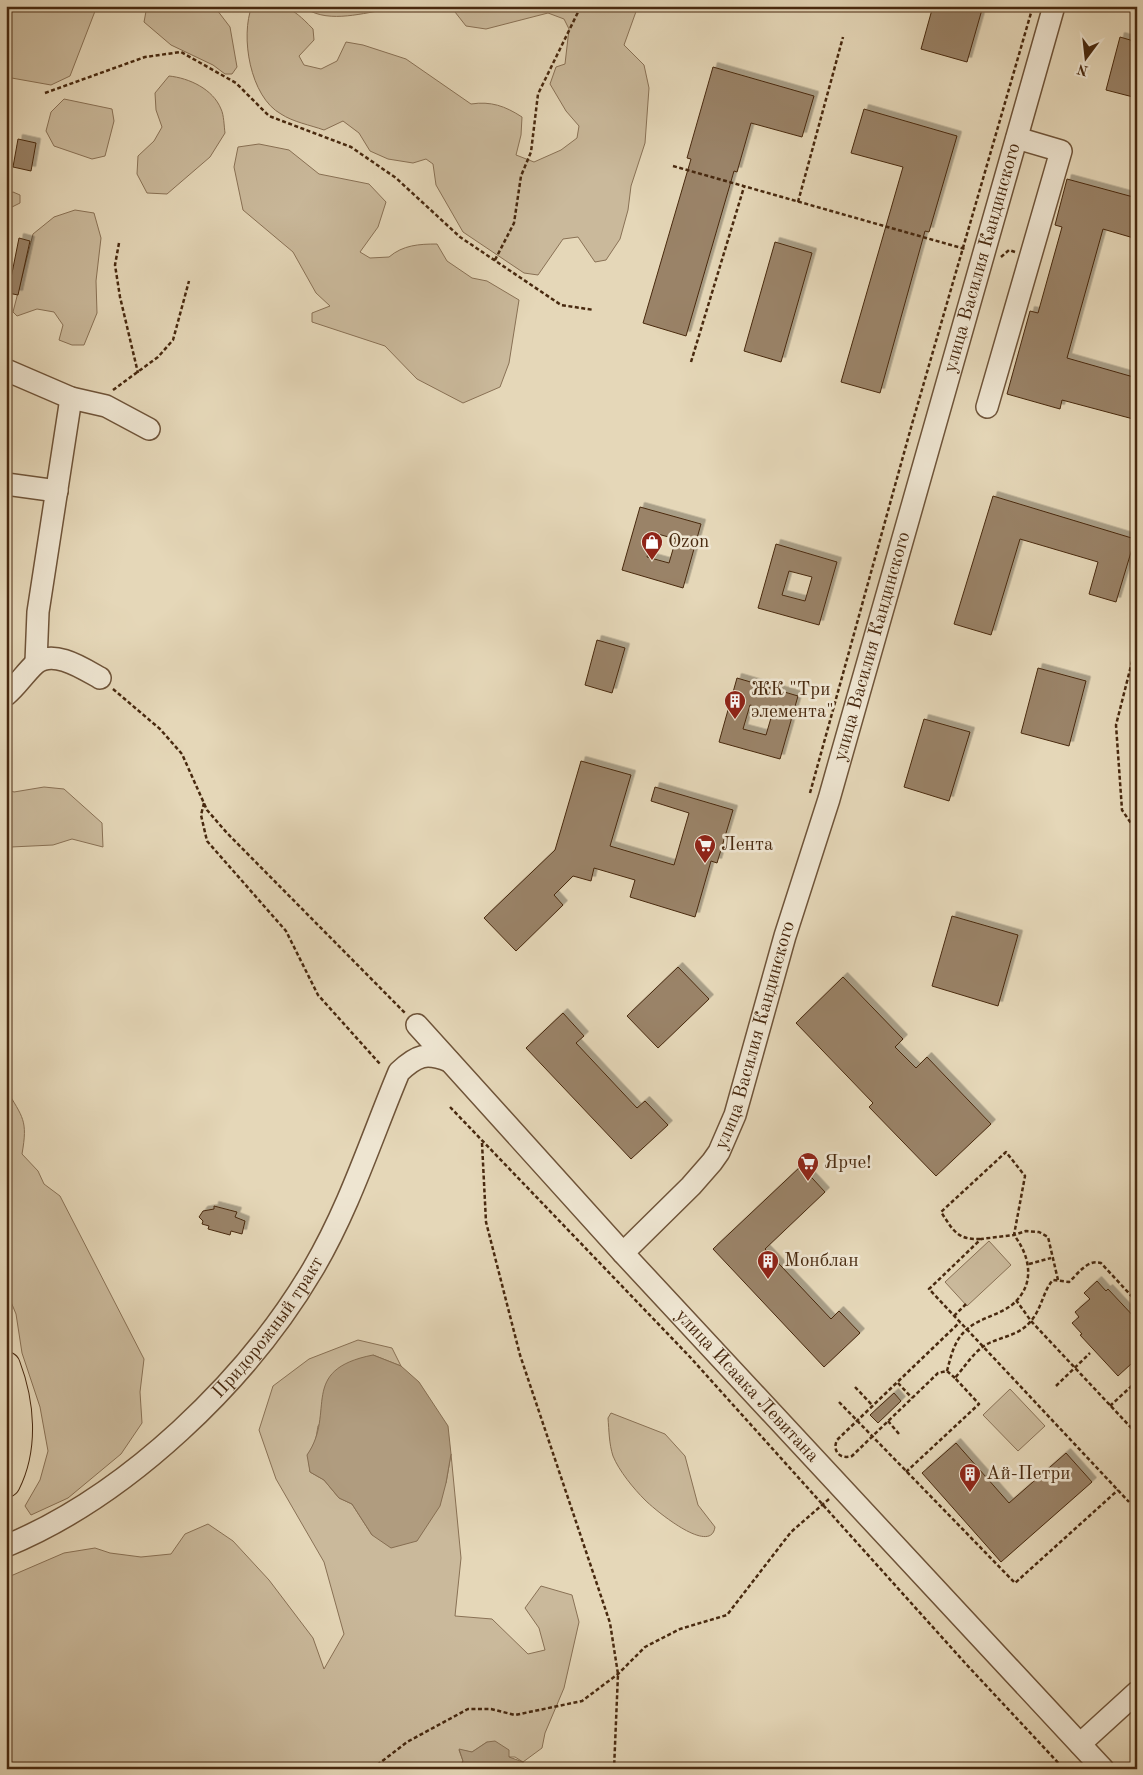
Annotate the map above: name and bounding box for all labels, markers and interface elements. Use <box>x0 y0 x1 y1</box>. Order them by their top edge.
north arrow <box>1060 32 1110 82</box>
text: N <box>1076 61 1090 78</box>
street label: улица Василия Кандинского <box>941 141 1024 375</box>
shop icon: Ozon <box>640 530 664 561</box>
street label: улица Василия Кандинского <box>831 530 914 764</box>
place label: Ozon <box>668 533 709 552</box>
place label: ЖК "Три элемента" <box>751 681 834 722</box>
building icon: ЖК "Три элемента" <box>723 689 747 720</box>
supermarket icon: Лента <box>693 833 717 864</box>
place label: Лента <box>721 836 774 855</box>
street label: улица Василия Кандинского <box>712 919 799 1152</box>
supermarket icon: Ярче! <box>796 1151 820 1182</box>
place label: Ярче! <box>824 1154 872 1173</box>
building icon: Монблан <box>756 1249 780 1280</box>
place label: Монблан <box>784 1252 859 1271</box>
street label: Придорожный тракт <box>209 1254 327 1402</box>
street label: улица Исаака Левитана <box>671 1306 823 1467</box>
building icon: Ай-Петри <box>958 1462 982 1493</box>
place label: Ай-Петри <box>986 1465 1071 1484</box>

